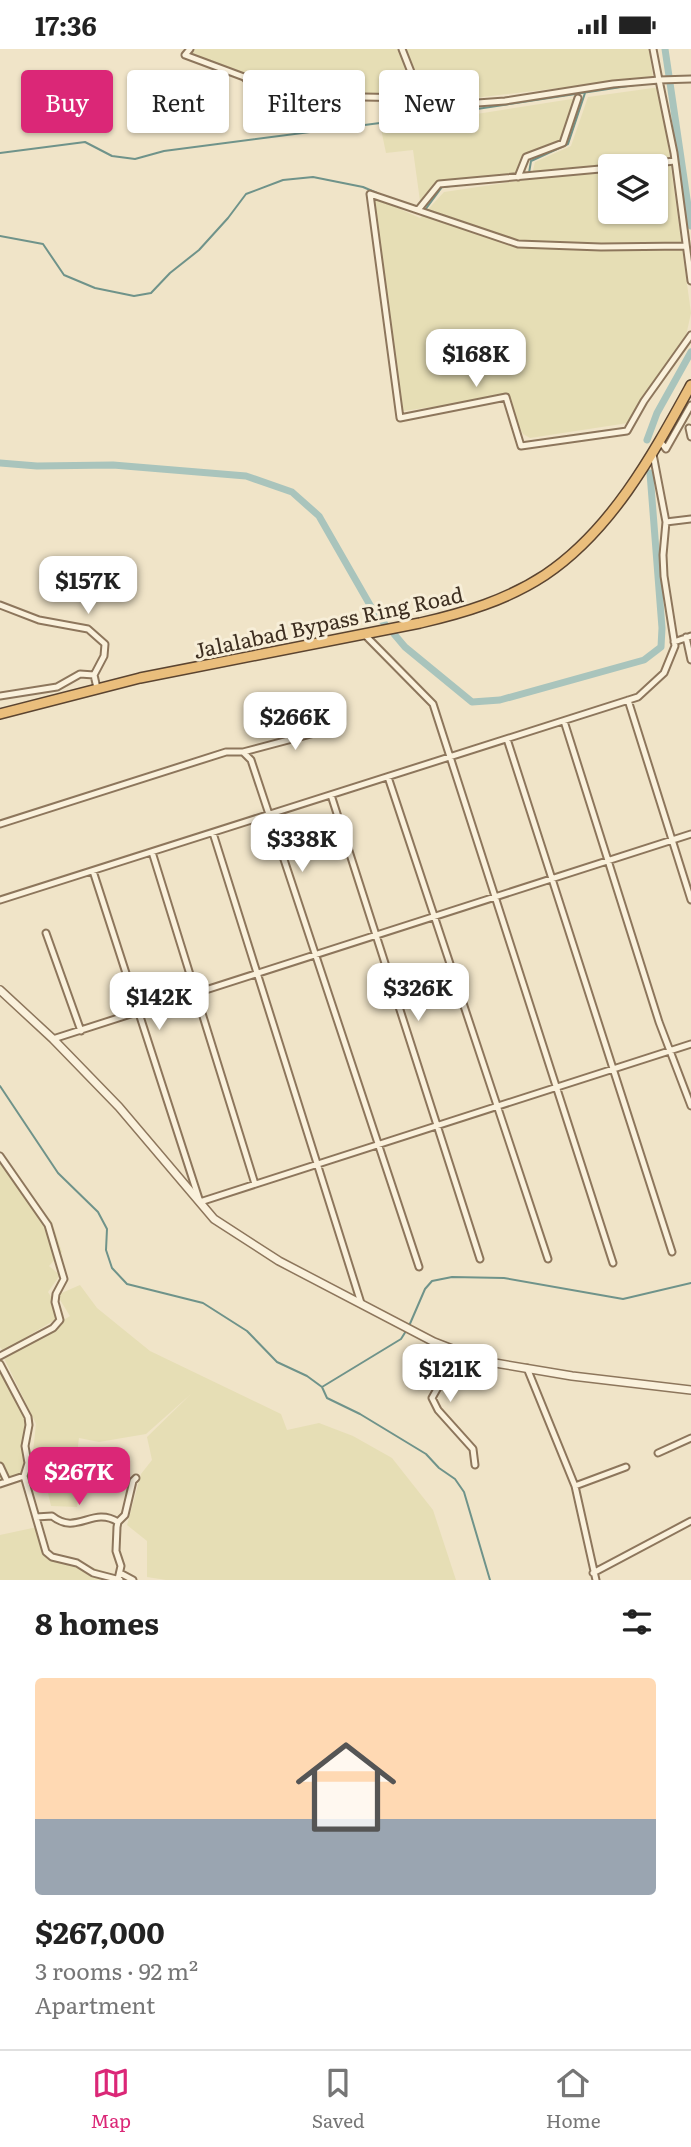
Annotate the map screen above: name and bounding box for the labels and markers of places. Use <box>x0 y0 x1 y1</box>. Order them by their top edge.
pin: $168K <box>427 329 525 389</box>
pin: $157K <box>39 557 137 616</box>
pin: $266K <box>246 693 344 752</box>
pin: $338K <box>253 815 351 874</box>
pin: $326K <box>369 963 467 1023</box>
pin: $142K <box>110 972 208 1032</box>
pin: $121K <box>401 1345 499 1404</box>
pin: $267K <box>30 1447 128 1507</box>

